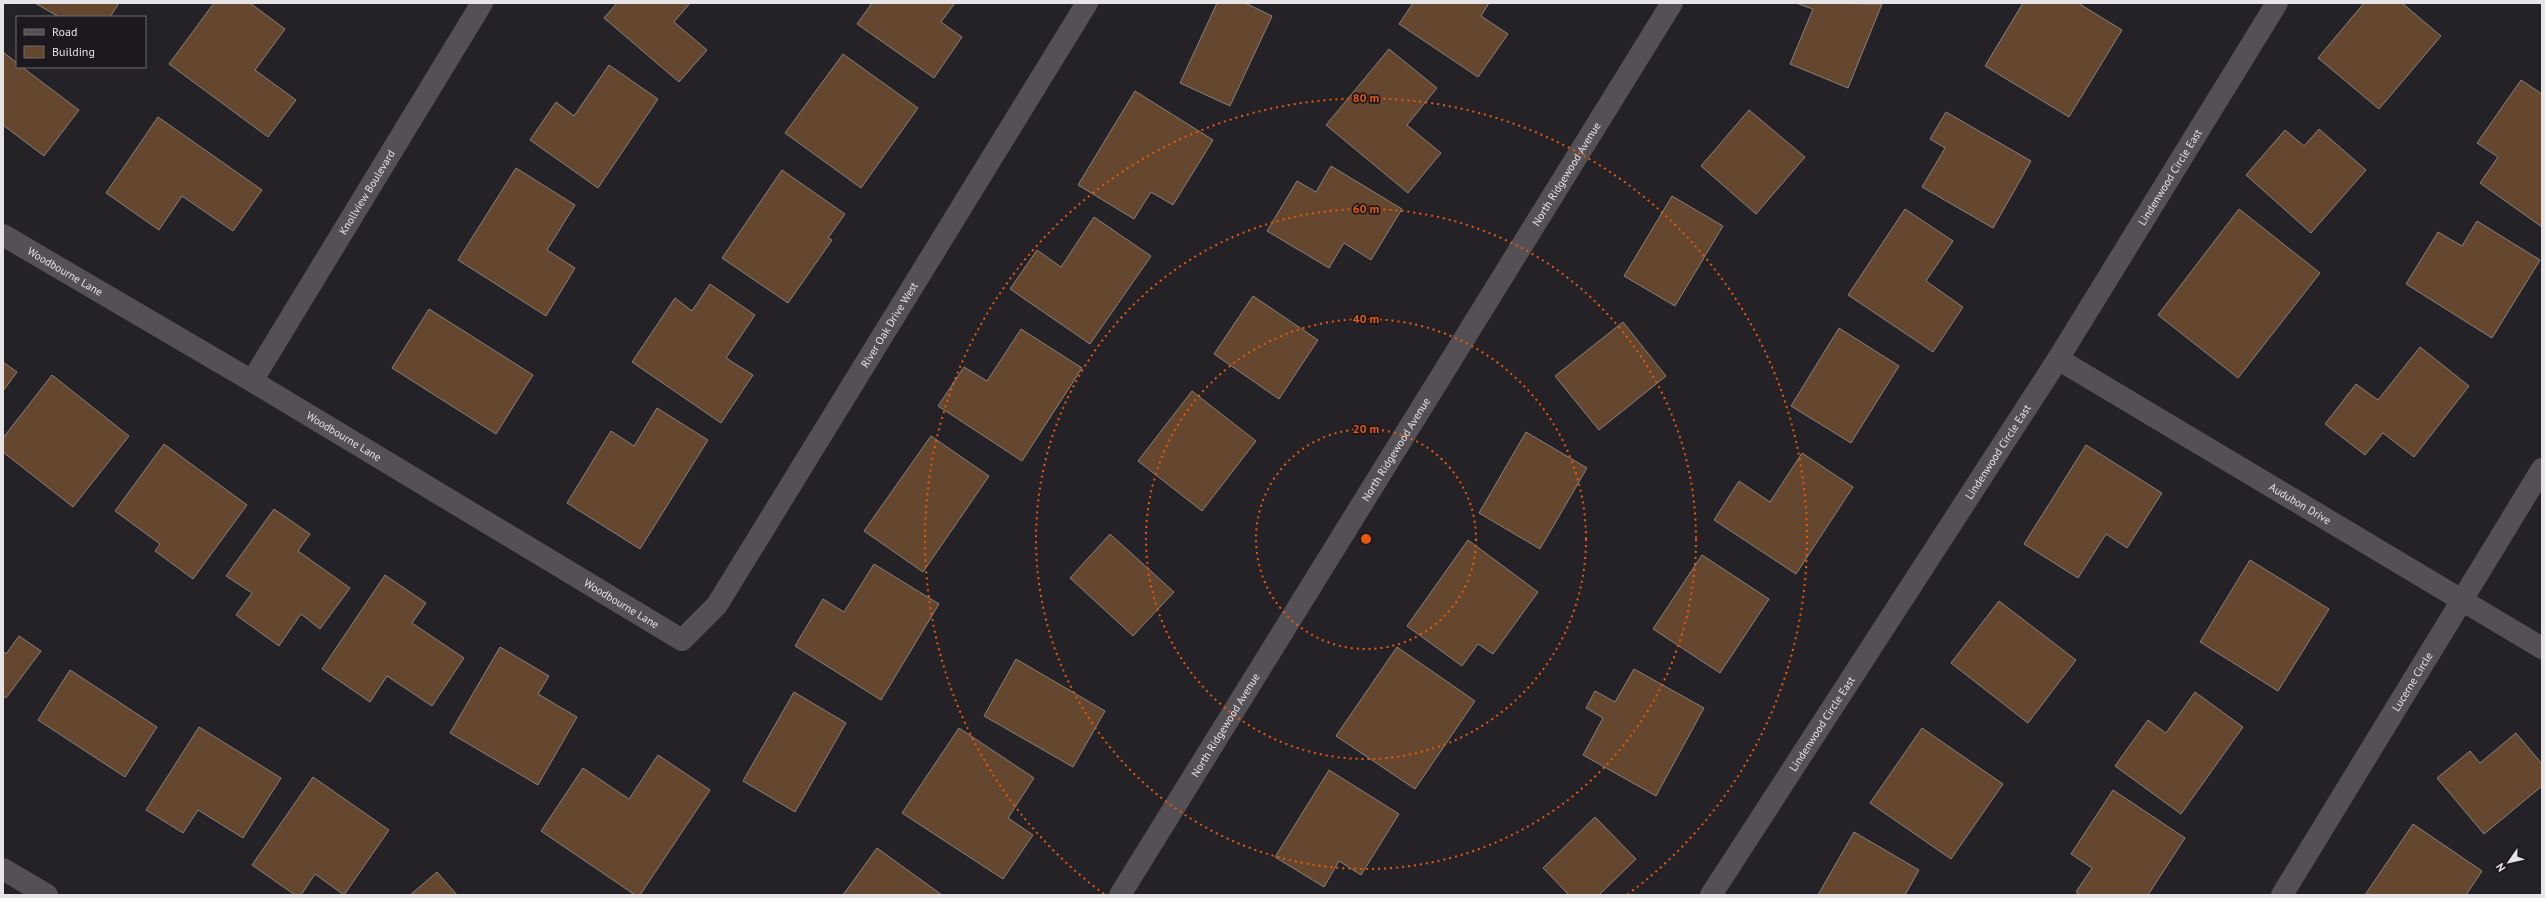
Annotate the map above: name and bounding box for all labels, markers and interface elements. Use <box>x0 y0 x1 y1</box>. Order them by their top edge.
legend <box>16 16 146 68</box>
text: Road <box>52 24 77 39</box>
text: Building <box>52 44 95 59</box>
text: 80 m <box>1353 90 1379 105</box>
street label: North Ridgewood Avenue <box>1529 119 1604 228</box>
street label: Lindenwood Circle East <box>2135 126 2205 228</box>
street label: Knollview Boulevard <box>336 147 398 237</box>
text: 60 m <box>1353 201 1379 216</box>
street label: Woodbourne Lane <box>25 244 106 299</box>
street label: River Oak Drive West <box>858 279 921 370</box>
text: 40 m <box>1353 311 1379 326</box>
street label: North Ridgewood Avenue <box>1358 395 1433 504</box>
street label: Lindenwood Circle East <box>1962 401 2034 502</box>
street label: Woodbourne Lane <box>304 408 384 465</box>
text: 20 m <box>1353 421 1379 436</box>
street label: Audubon Drive <box>2267 480 2334 528</box>
centre of rings <box>1359 532 1373 546</box>
street label: Woodbourne Lane <box>581 576 662 632</box>
street label: Lucerne Circle <box>2389 649 2436 714</box>
street label: North Ridgewood Avenue <box>1188 670 1263 779</box>
street label: Lindenwood Circle East <box>1786 673 1858 774</box>
north arrow <box>2489 842 2529 882</box>
text: N <box>2493 861 2509 875</box>

